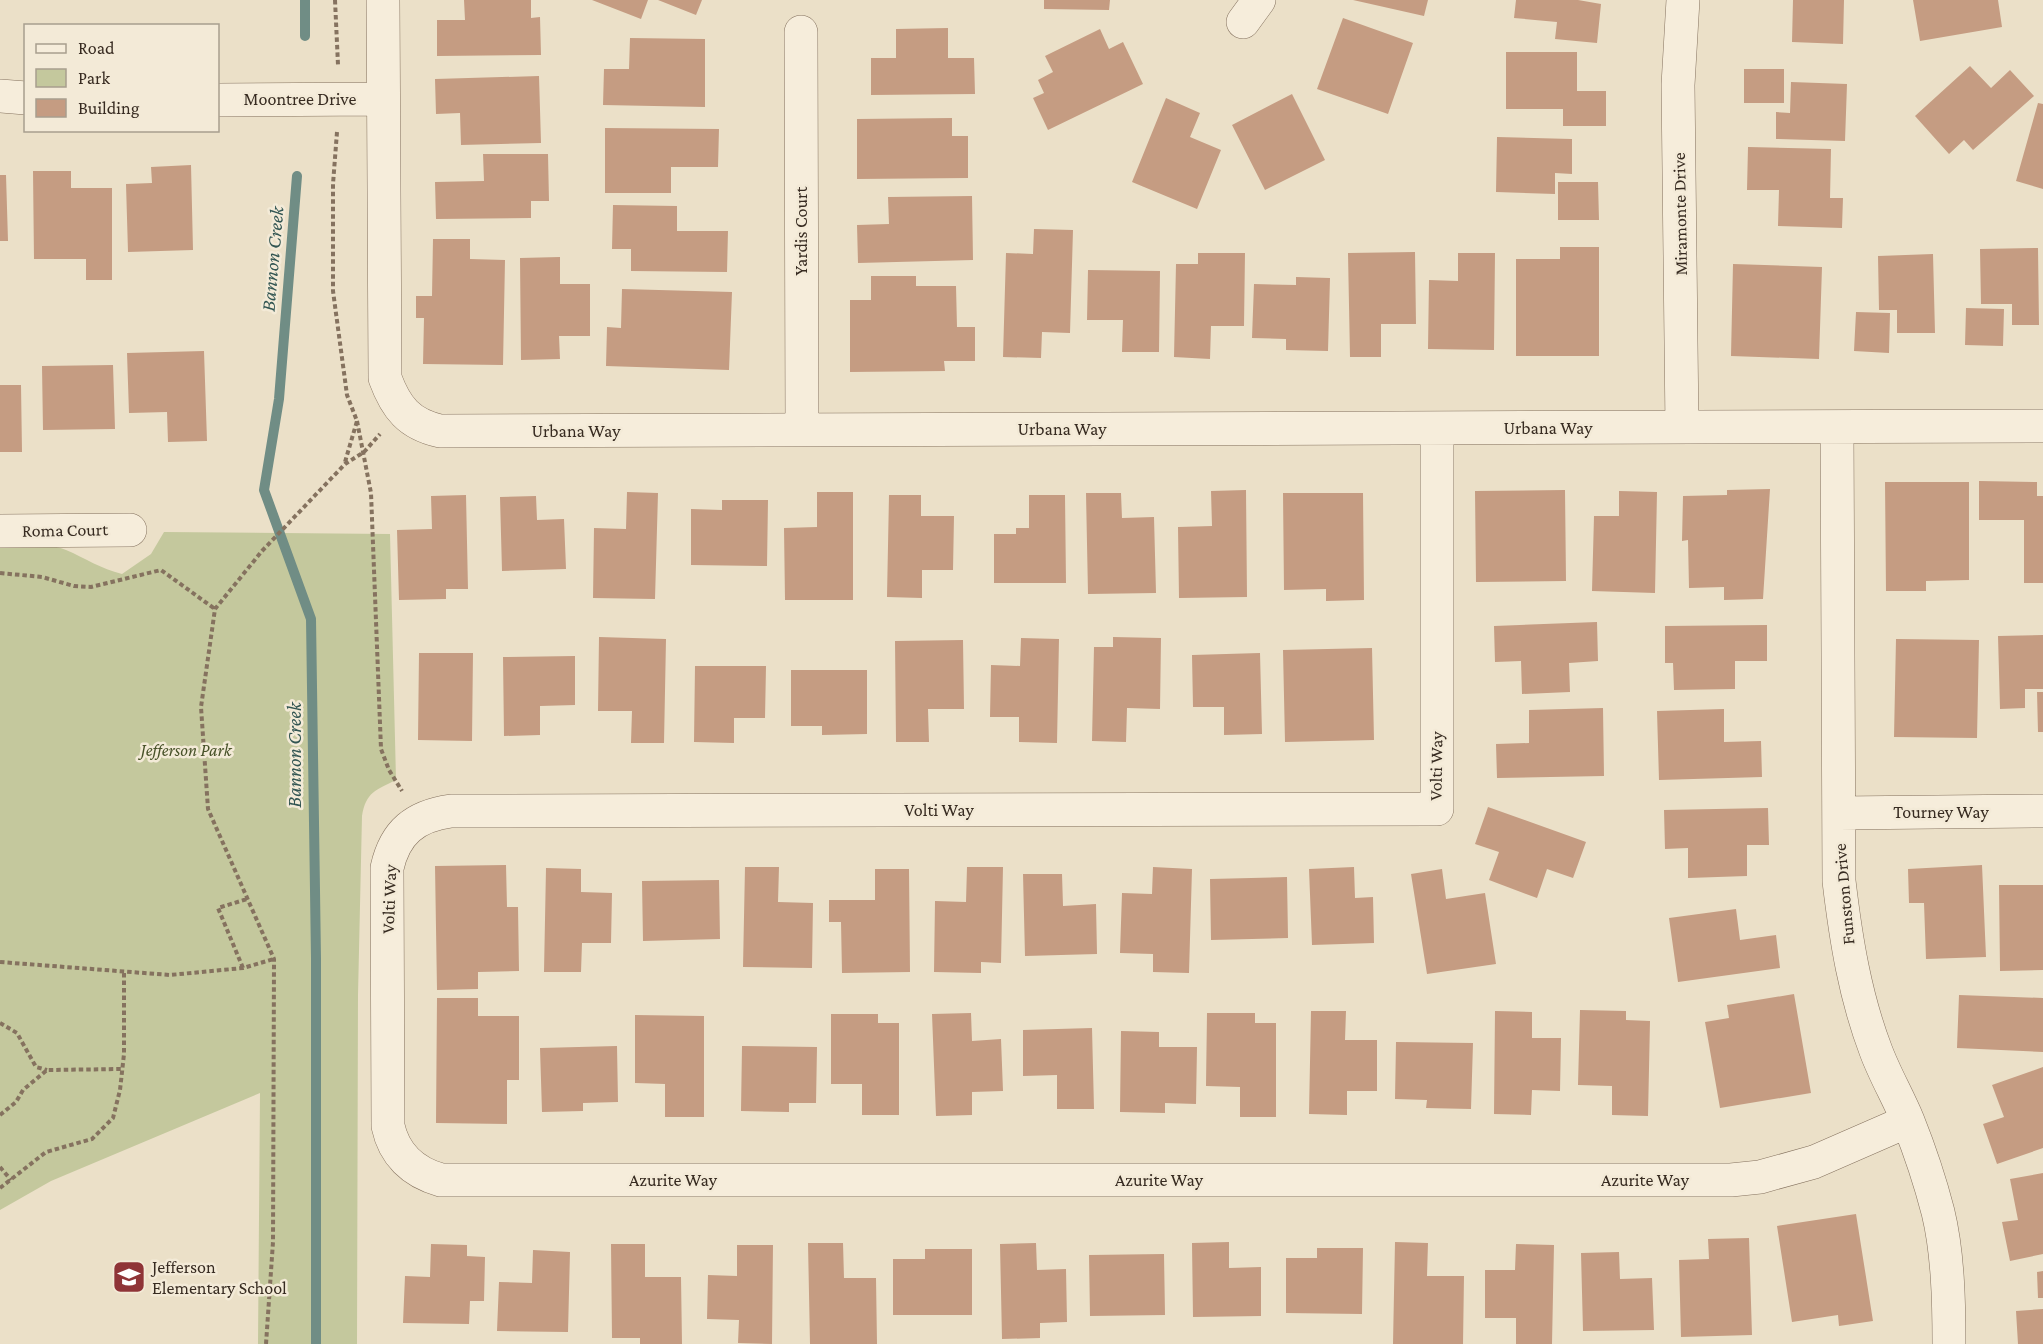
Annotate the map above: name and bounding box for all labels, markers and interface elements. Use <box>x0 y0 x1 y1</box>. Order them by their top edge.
legend <box>24 24 219 132</box>
text: Road <box>78 38 115 58</box>
text: Park <box>78 68 110 88</box>
street label: Moontree Drive <box>244 89 356 109</box>
text: Building <box>78 98 140 118</box>
street label: Miramonte Drive <box>1669 152 1691 276</box>
street label: Yardis Court <box>791 186 811 275</box>
water label: Bannon Creek <box>256 204 288 312</box>
street label: Urbana Way <box>1503 418 1593 438</box>
street label: Urbana Way <box>1017 419 1107 439</box>
street label: Urbana Way <box>531 421 621 441</box>
street label: Roma Court <box>22 519 109 541</box>
water label: Bannon Creek <box>283 701 305 808</box>
street label: Volti Way <box>1425 730 1447 801</box>
park label: Jefferson Park <box>137 740 233 760</box>
street label: Volti Way <box>904 800 974 820</box>
street label: Tourney Way <box>1893 802 1989 822</box>
street label: Funston Drive <box>1830 842 1858 946</box>
street label: Volti Way <box>378 863 400 934</box>
street label: Azurite Way <box>629 1170 718 1190</box>
street label: Azurite Way <box>1115 1170 1204 1190</box>
street label: Azurite Way <box>1601 1170 1690 1190</box>
place label: Jefferson Elementary School <box>150 1257 287 1298</box>
school or university icon: Jefferson Elementary School <box>111 1259 147 1295</box>

